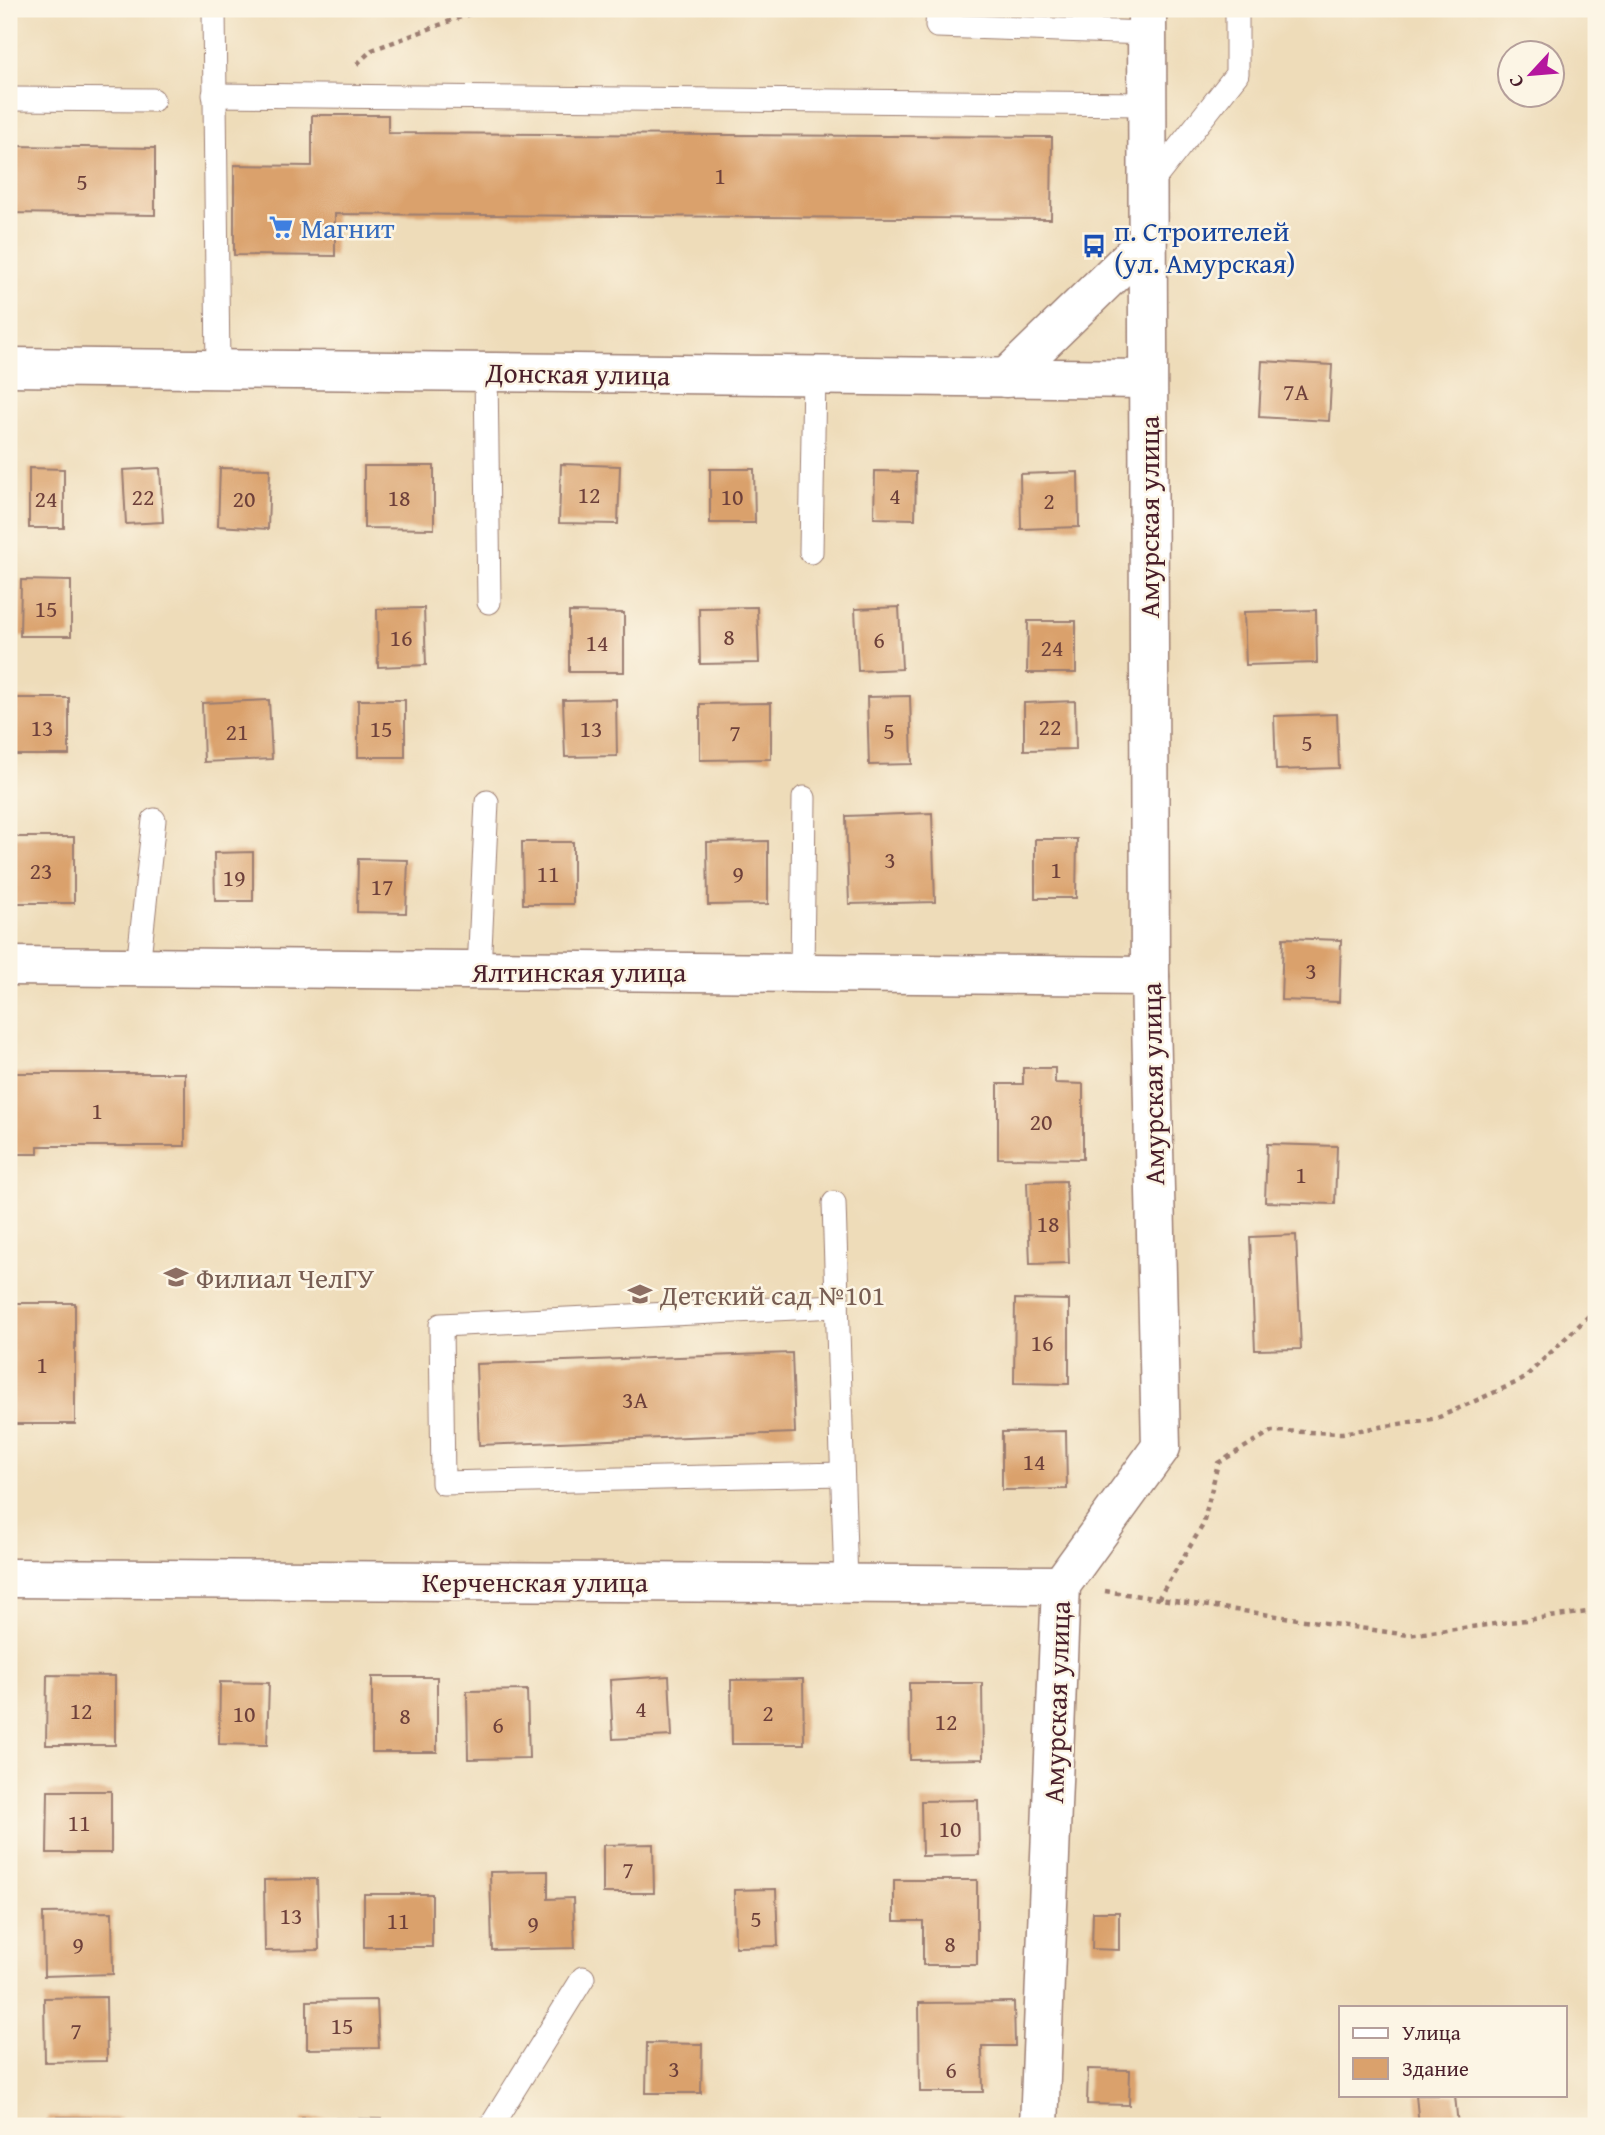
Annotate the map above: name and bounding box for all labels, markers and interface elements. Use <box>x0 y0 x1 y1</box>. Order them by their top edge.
north arrow <box>1496 38 1566 108</box>
text: С <box>1501 70 1531 92</box>
house number: 1 <box>714 158 726 193</box>
house number: 5 <box>76 164 88 199</box>
place label: Магнит <box>301 207 395 248</box>
place label: п. Строителей (ул. Амурская) <box>1114 210 1296 283</box>
supermarket icon: Магнит <box>267 213 295 241</box>
bus stop icon: п. Строителей (ул. Амурская) <box>1080 232 1108 260</box>
street label: Донская улица <box>484 351 671 395</box>
house number: 7А <box>1283 374 1310 409</box>
street label: Амурская улица <box>1128 415 1169 618</box>
house number: 12 <box>577 477 601 512</box>
house number: 4 <box>889 478 901 513</box>
house number: 22 <box>131 479 155 514</box>
house number: 10 <box>720 479 744 514</box>
house number: 18 <box>387 480 411 515</box>
house number: 24 <box>34 481 58 516</box>
house number: 20 <box>232 481 256 516</box>
house number: 2 <box>1043 483 1055 518</box>
house number: 15 <box>34 591 58 626</box>
house number: 8 <box>723 619 735 654</box>
house number: 16 <box>389 620 413 655</box>
house number: 6 <box>873 622 885 657</box>
house number: 14 <box>585 625 609 660</box>
house number: 24 <box>1040 630 1064 665</box>
house number: 22 <box>1038 709 1062 744</box>
house number: 13 <box>30 710 54 745</box>
house number: 15 <box>369 711 393 746</box>
house number: 13 <box>579 711 603 746</box>
house number: 5 <box>883 713 895 748</box>
house number: 21 <box>225 714 249 749</box>
house number: 7 <box>729 715 741 750</box>
house number: 5 <box>1301 725 1313 760</box>
house number: 3 <box>884 842 896 877</box>
house number: 1 <box>1050 852 1062 887</box>
house number: 23 <box>29 853 53 888</box>
house number: 11 <box>536 856 560 891</box>
house number: 9 <box>732 856 744 891</box>
house number: 19 <box>222 860 246 895</box>
house number: 17 <box>370 869 394 904</box>
street label: Ялтинская улица <box>471 951 687 992</box>
house number: 3 <box>1305 953 1317 988</box>
street label: Амурская улица <box>1130 982 1174 1186</box>
house number: 1 <box>91 1093 103 1128</box>
house number: 20 <box>1029 1104 1053 1139</box>
house number: 1 <box>1295 1157 1307 1192</box>
house number: 18 <box>1036 1206 1060 1241</box>
place label: Филиал ЧелГУ <box>196 1257 375 1298</box>
school or university icon: Филиал ЧелГУ <box>162 1263 190 1291</box>
place label: Детский сад №101 <box>659 1274 885 1315</box>
school or university icon: Детский сад №101 <box>626 1280 654 1308</box>
house number: 16 <box>1030 1325 1054 1360</box>
house number: 1 <box>36 1347 48 1382</box>
house number: 3А <box>622 1382 649 1417</box>
house number: 14 <box>1022 1444 1046 1479</box>
street label: Керченская улица <box>422 1561 649 1602</box>
street label: Амурская улица <box>1032 1599 1080 1804</box>
house number: 4 <box>635 1691 647 1726</box>
house number: 12 <box>69 1693 93 1728</box>
house number: 2 <box>762 1695 774 1730</box>
house number: 10 <box>232 1696 256 1731</box>
house number: 8 <box>399 1698 411 1733</box>
house number: 12 <box>934 1704 958 1739</box>
house number: 6 <box>492 1707 504 1742</box>
house number: 11 <box>67 1805 91 1840</box>
house number: 10 <box>938 1811 962 1846</box>
house number: 7 <box>622 1852 634 1887</box>
house number: 13 <box>279 1898 303 1933</box>
house number: 5 <box>750 1901 762 1936</box>
house number: 11 <box>386 1903 410 1938</box>
house number: 9 <box>527 1906 539 1941</box>
house number: 8 <box>944 1926 956 1961</box>
house number: 9 <box>72 1927 84 1962</box>
legend <box>1339 2006 1566 2096</box>
house number: 15 <box>330 2008 354 2043</box>
house number: 7 <box>70 2013 82 2048</box>
text: Улица <box>1402 2017 1461 2048</box>
house number: 3 <box>668 2051 680 2086</box>
house number: 6 <box>945 2052 957 2087</box>
text: Здание <box>1402 2053 1469 2084</box>

